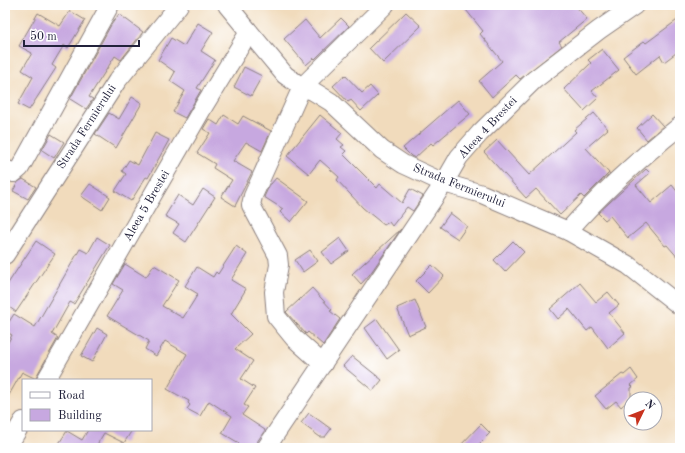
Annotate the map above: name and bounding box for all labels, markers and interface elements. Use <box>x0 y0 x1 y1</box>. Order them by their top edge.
scale bar <box>24 22 139 48</box>
text: 50 m <box>30 30 57 43</box>
street label: Strada Fermierului <box>55 83 119 171</box>
street label: Aleea 4 Brestei <box>456 95 520 161</box>
street label: Strada Fermierului <box>411 162 507 210</box>
street label: Aleea 5 Brestei <box>121 168 172 244</box>
legend <box>22 379 152 431</box>
text: Road <box>58 390 85 402</box>
north arrow <box>623 391 663 431</box>
text: N <box>642 398 657 412</box>
text: Building <box>58 410 102 422</box>

